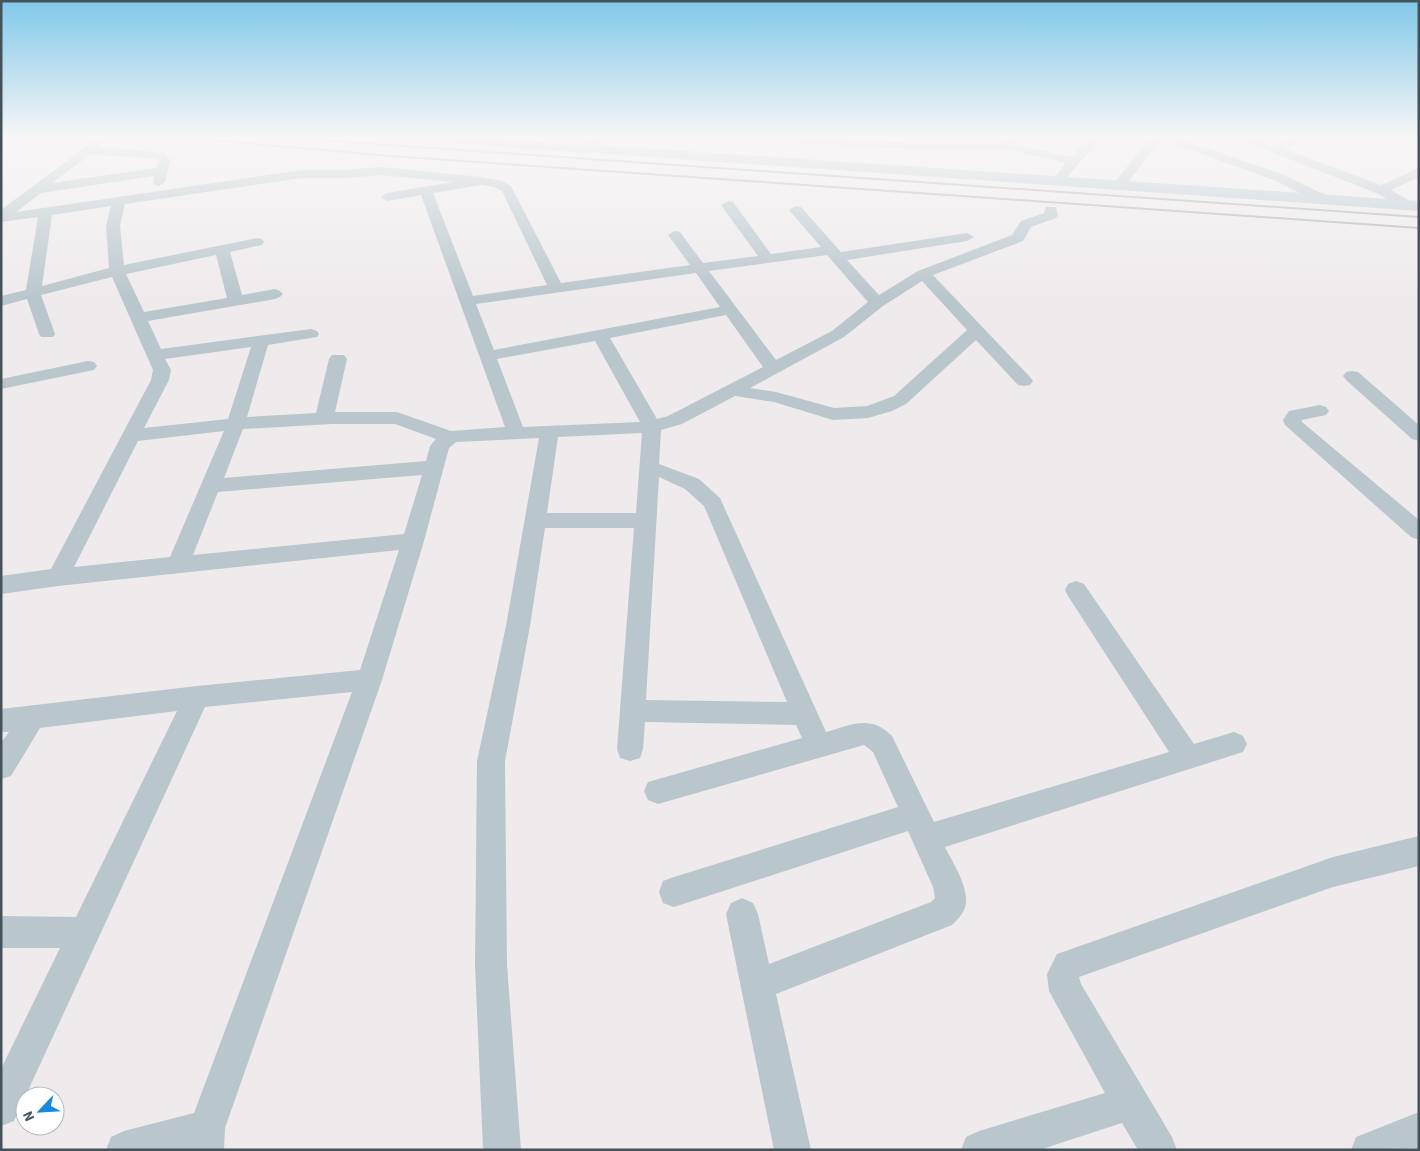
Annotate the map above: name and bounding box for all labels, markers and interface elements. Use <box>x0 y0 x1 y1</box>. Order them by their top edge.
north arrow <box>15 1086 65 1136</box>
text: N <box>18 1108 40 1125</box>

